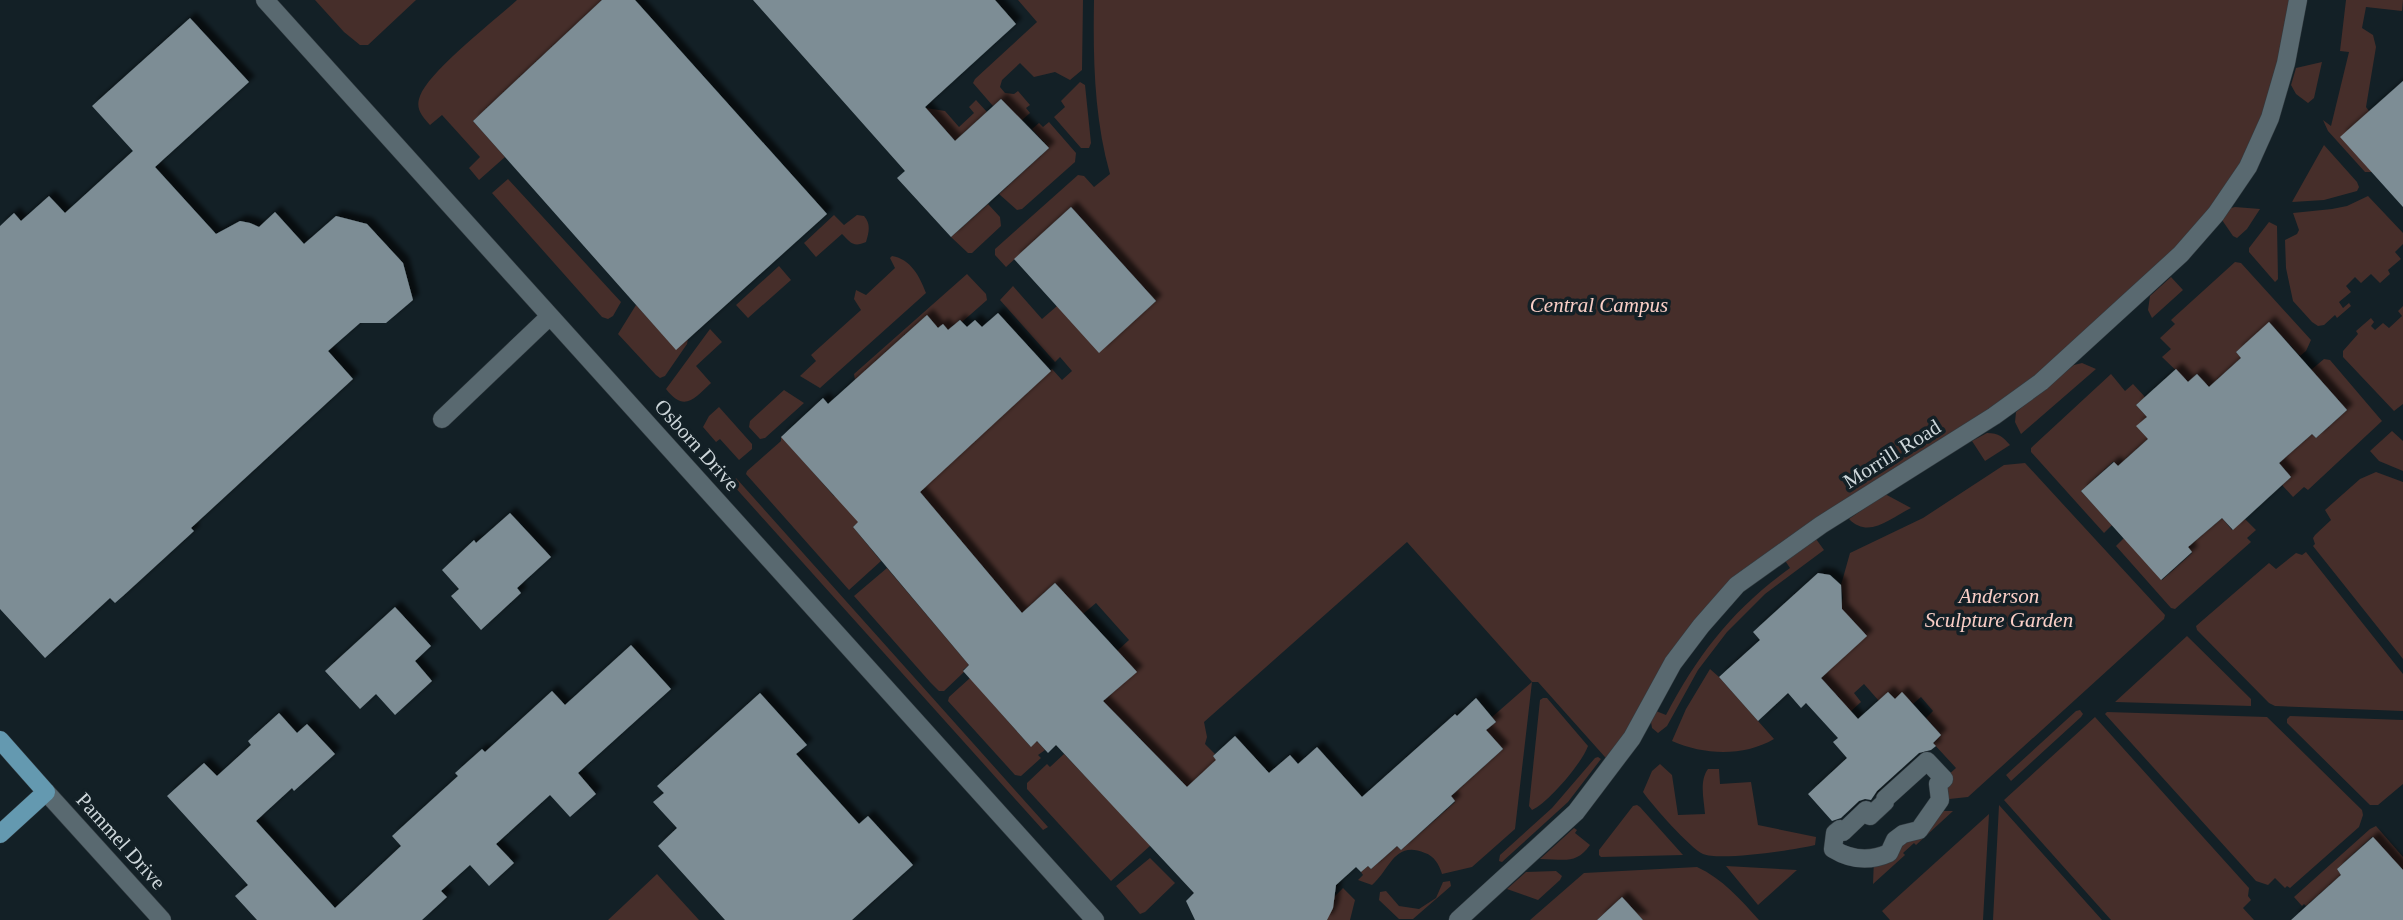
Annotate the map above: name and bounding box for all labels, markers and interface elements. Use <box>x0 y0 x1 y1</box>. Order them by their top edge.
park label: Central Campus <box>1530 293 1668 317</box>
street label: Osborn Drive <box>650 394 744 496</box>
street label: Morrill Road <box>1839 414 1946 493</box>
park label: Anderson Sculpture Garden <box>1925 584 2073 632</box>
street label: Pammel Drive <box>71 788 171 894</box>

